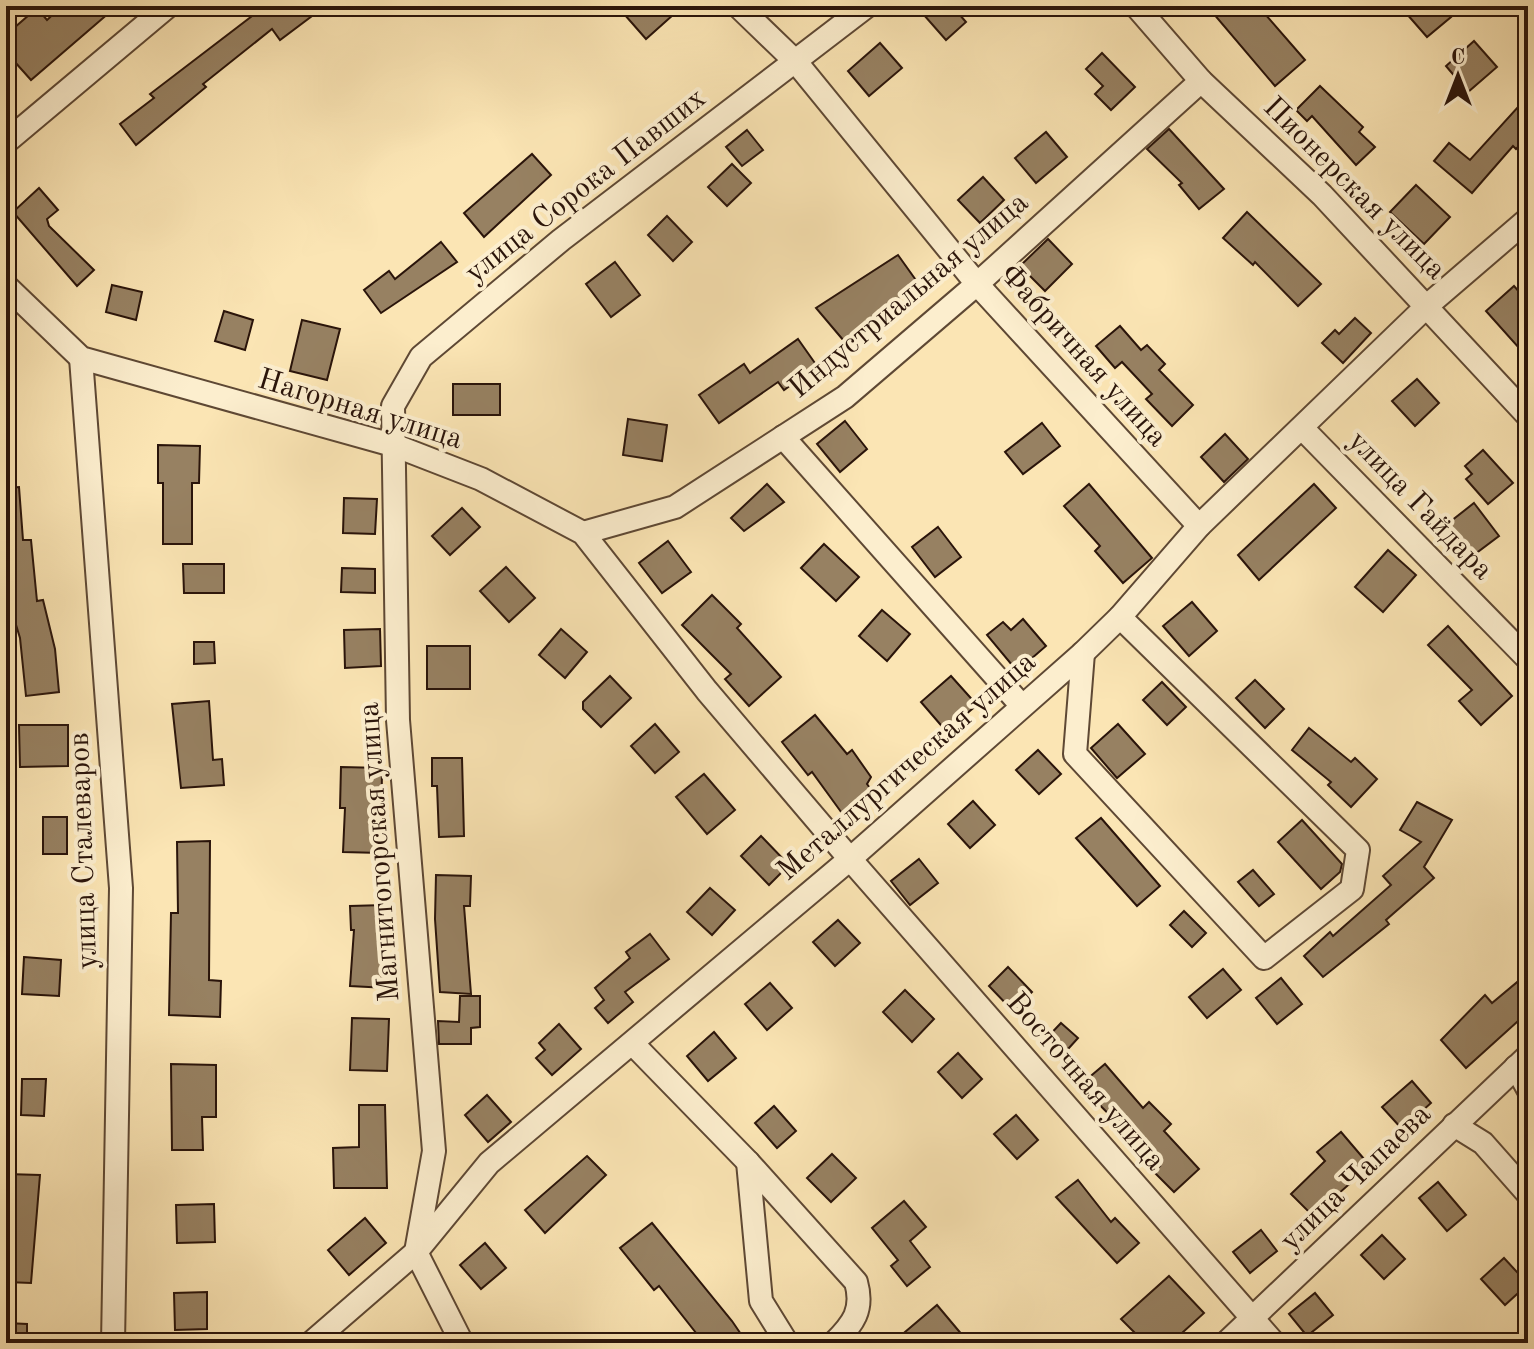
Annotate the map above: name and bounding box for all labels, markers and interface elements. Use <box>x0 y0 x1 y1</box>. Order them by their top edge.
north arrow <box>1418 36 1498 116</box>
text: С <box>1451 47 1465 69</box>
street label: улица Сорока Павших <box>460 83 712 289</box>
street label: Пионерская улица <box>1257 92 1451 286</box>
street label: Индустриальная улица <box>784 187 1034 405</box>
street label: Фабричная улица <box>994 259 1172 453</box>
street label: Нагорная улица <box>254 365 466 455</box>
street label: улица Гайдара <box>1342 426 1498 586</box>
street label: Металлургическая улица <box>772 647 1042 887</box>
street label: Магнитогорская улица <box>355 701 405 1003</box>
street label: улица Сталеваров <box>65 732 103 970</box>
street label: Восточная улица <box>1000 987 1170 1177</box>
street label: улица Чапаева <box>1275 1099 1437 1257</box>

